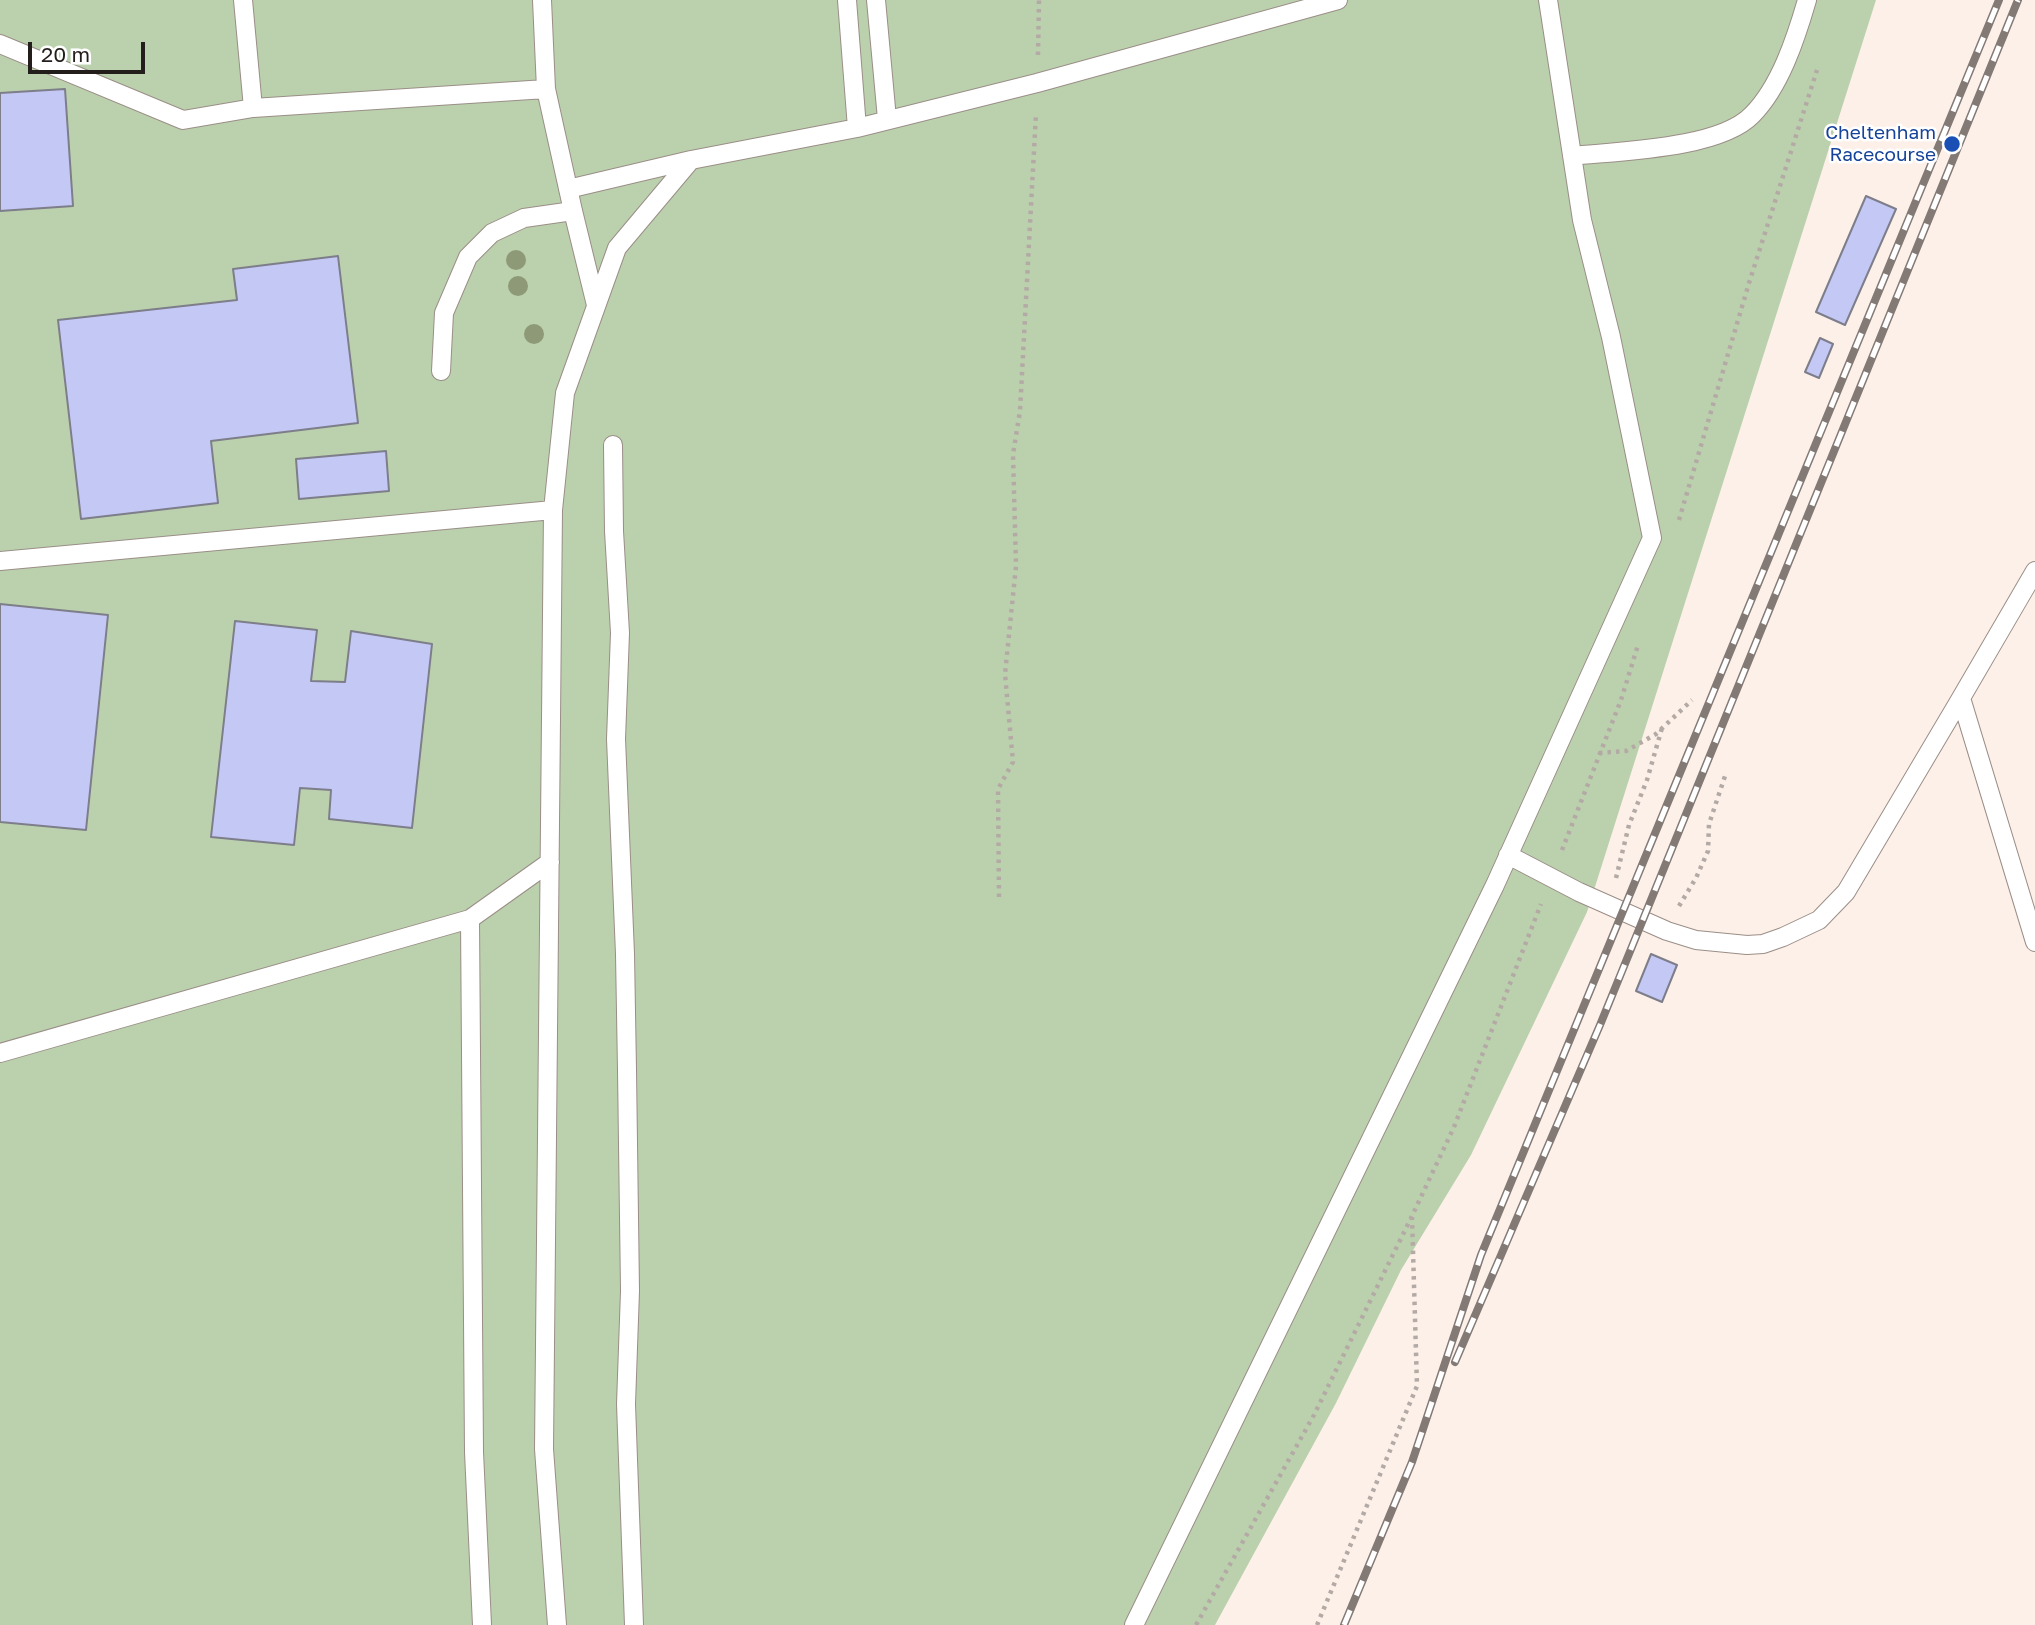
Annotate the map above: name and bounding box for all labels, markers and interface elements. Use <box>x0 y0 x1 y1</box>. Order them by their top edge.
scale bar <box>32 28 149 72</box>
text: 20 m <box>41 41 90 67</box>
place label: Cheltenham Racecourse <box>1825 122 1936 166</box>
marker: Cheltenham Racecourse <box>1942 134 1962 154</box>

